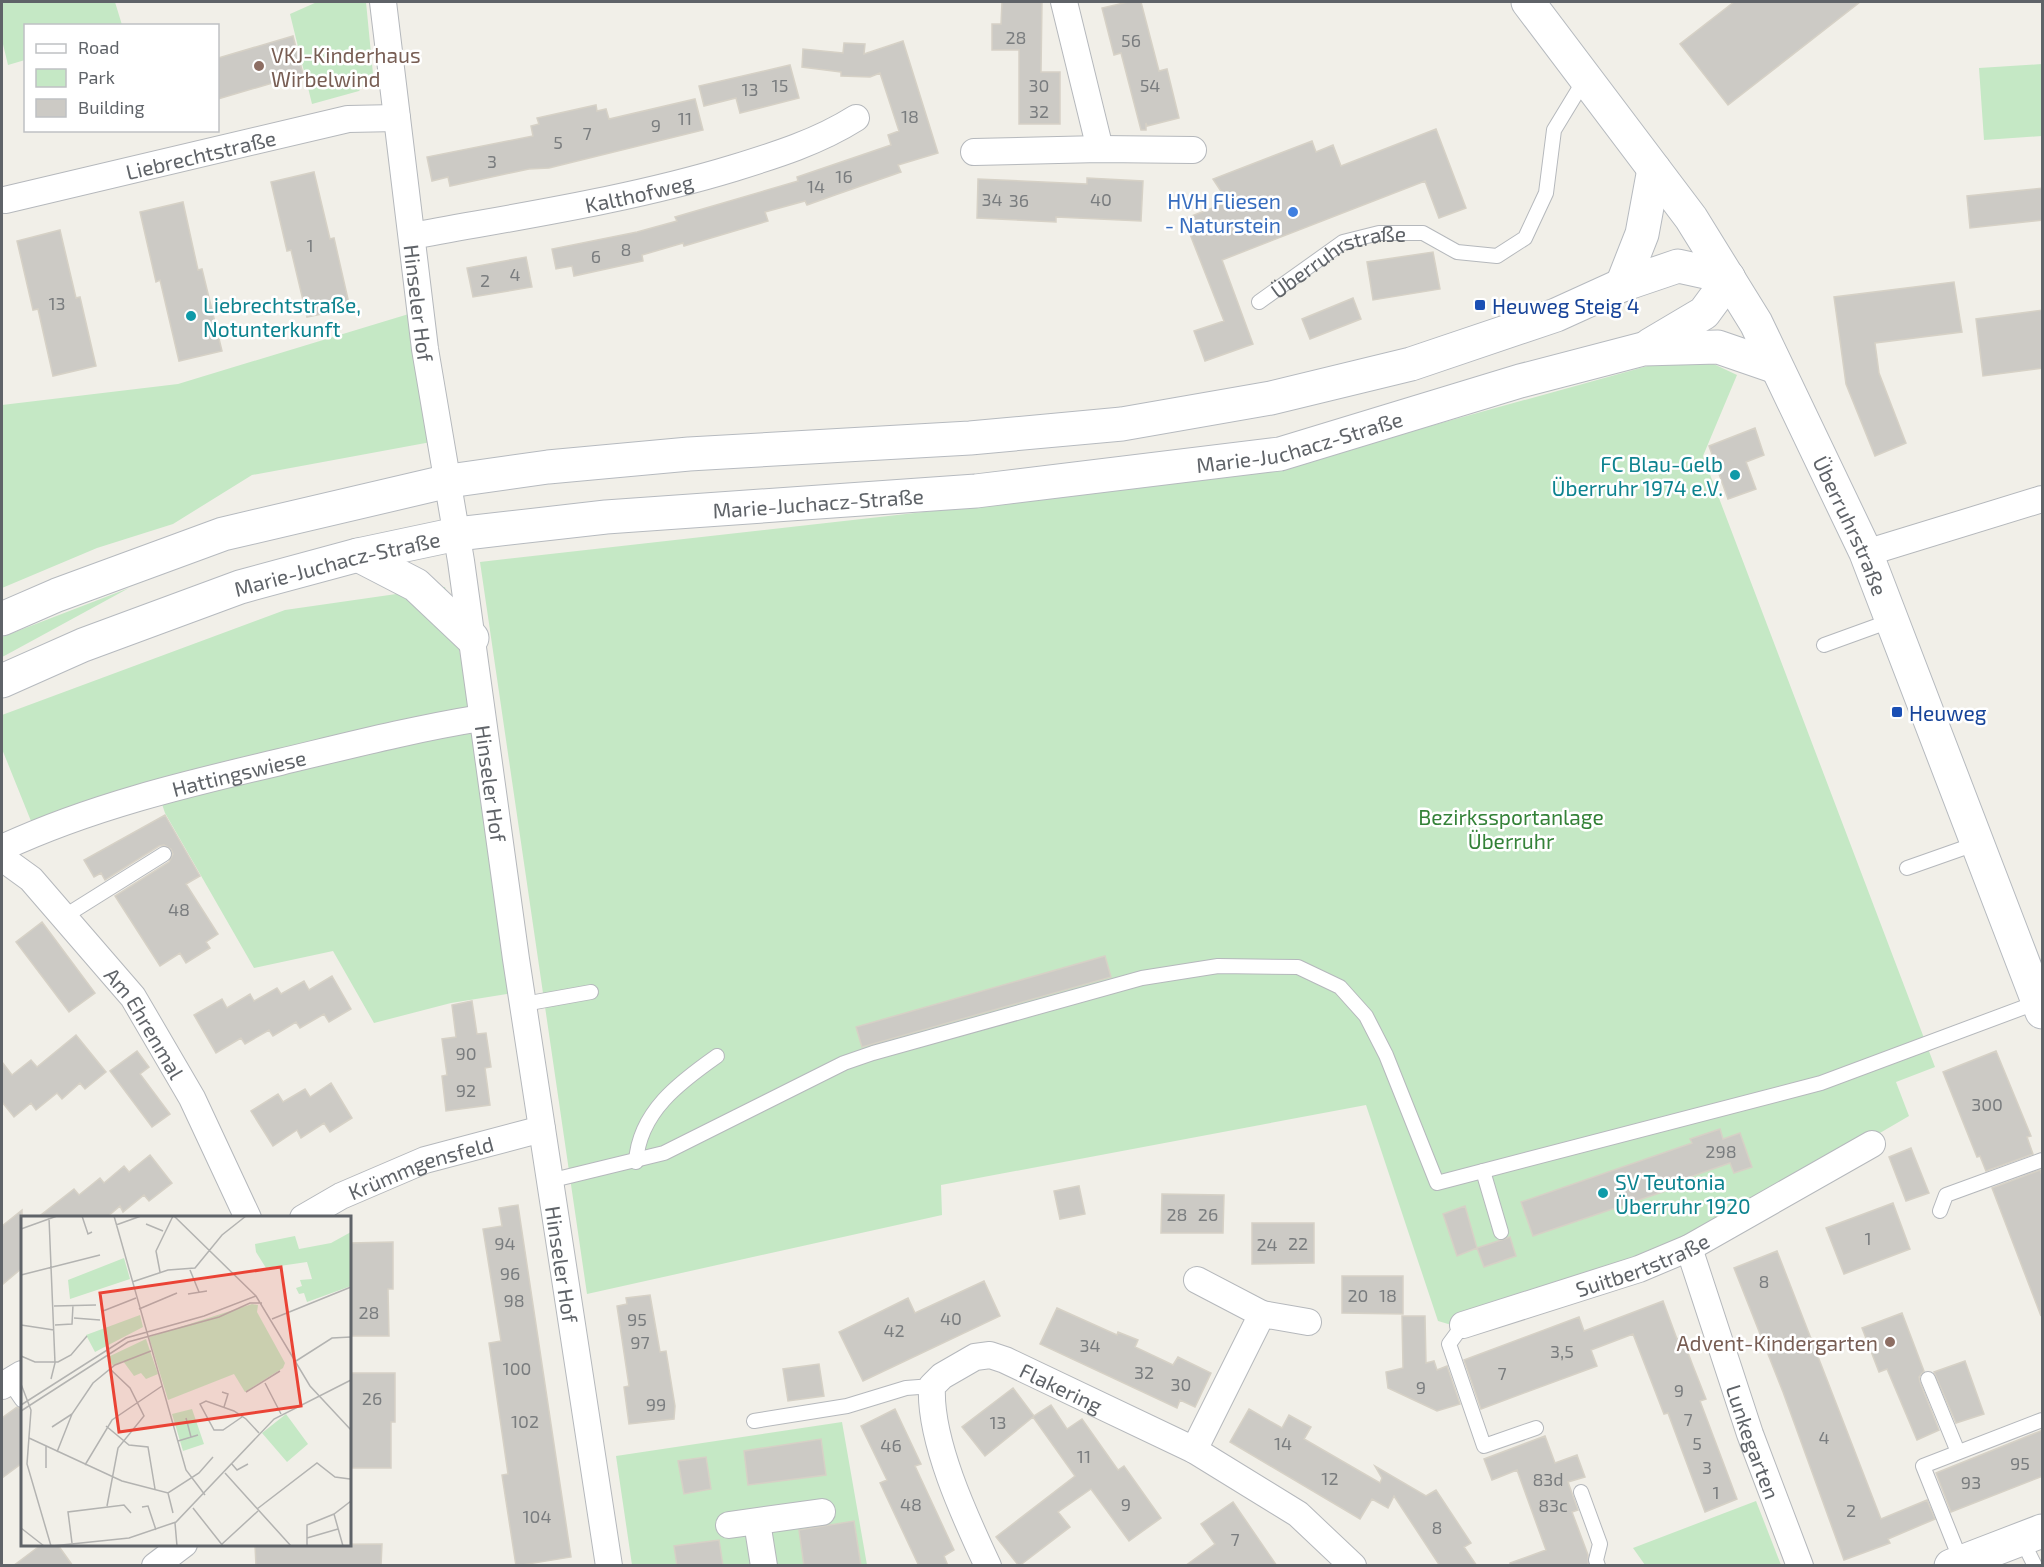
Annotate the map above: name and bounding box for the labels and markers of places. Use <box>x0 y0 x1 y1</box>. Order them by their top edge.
place label: VKJ-Kinderhaus Wirbelwind <box>271 42 421 91</box>
marker: VKJ-Kinderhaus Wirbelwind <box>252 59 266 73</box>
place label: HVH Fliesen - Naturstein <box>1165 188 1281 237</box>
marker: HVH Fliesen - Naturstein <box>1286 205 1300 219</box>
place label: Liebrechtstraße, Notunterkunft <box>203 292 361 341</box>
place label: Heuweg Steig 4 <box>1492 293 1640 318</box>
marker: Heuweg Steig 4 <box>1473 298 1487 312</box>
marker: Liebrechtstraße, Notunterkunft <box>184 309 198 323</box>
place label: FC Blau-Gelb Überruhr 1974 e.V. <box>1552 451 1723 500</box>
marker: FC Blau-Gelb Überruhr 1974 e.V. <box>1728 468 1742 482</box>
place label: Heuweg <box>1909 700 1987 725</box>
marker: Heuweg <box>1890 705 1904 719</box>
place label: SV Teutonia Überruhr 1920 <box>1615 1169 1751 1218</box>
marker: SV Teutonia Überruhr 1920 <box>1596 1186 1610 1200</box>
place label: Advent-Kindergarten <box>1677 1330 1878 1355</box>
marker: Advent-Kindergarten <box>1883 1335 1897 1349</box>

